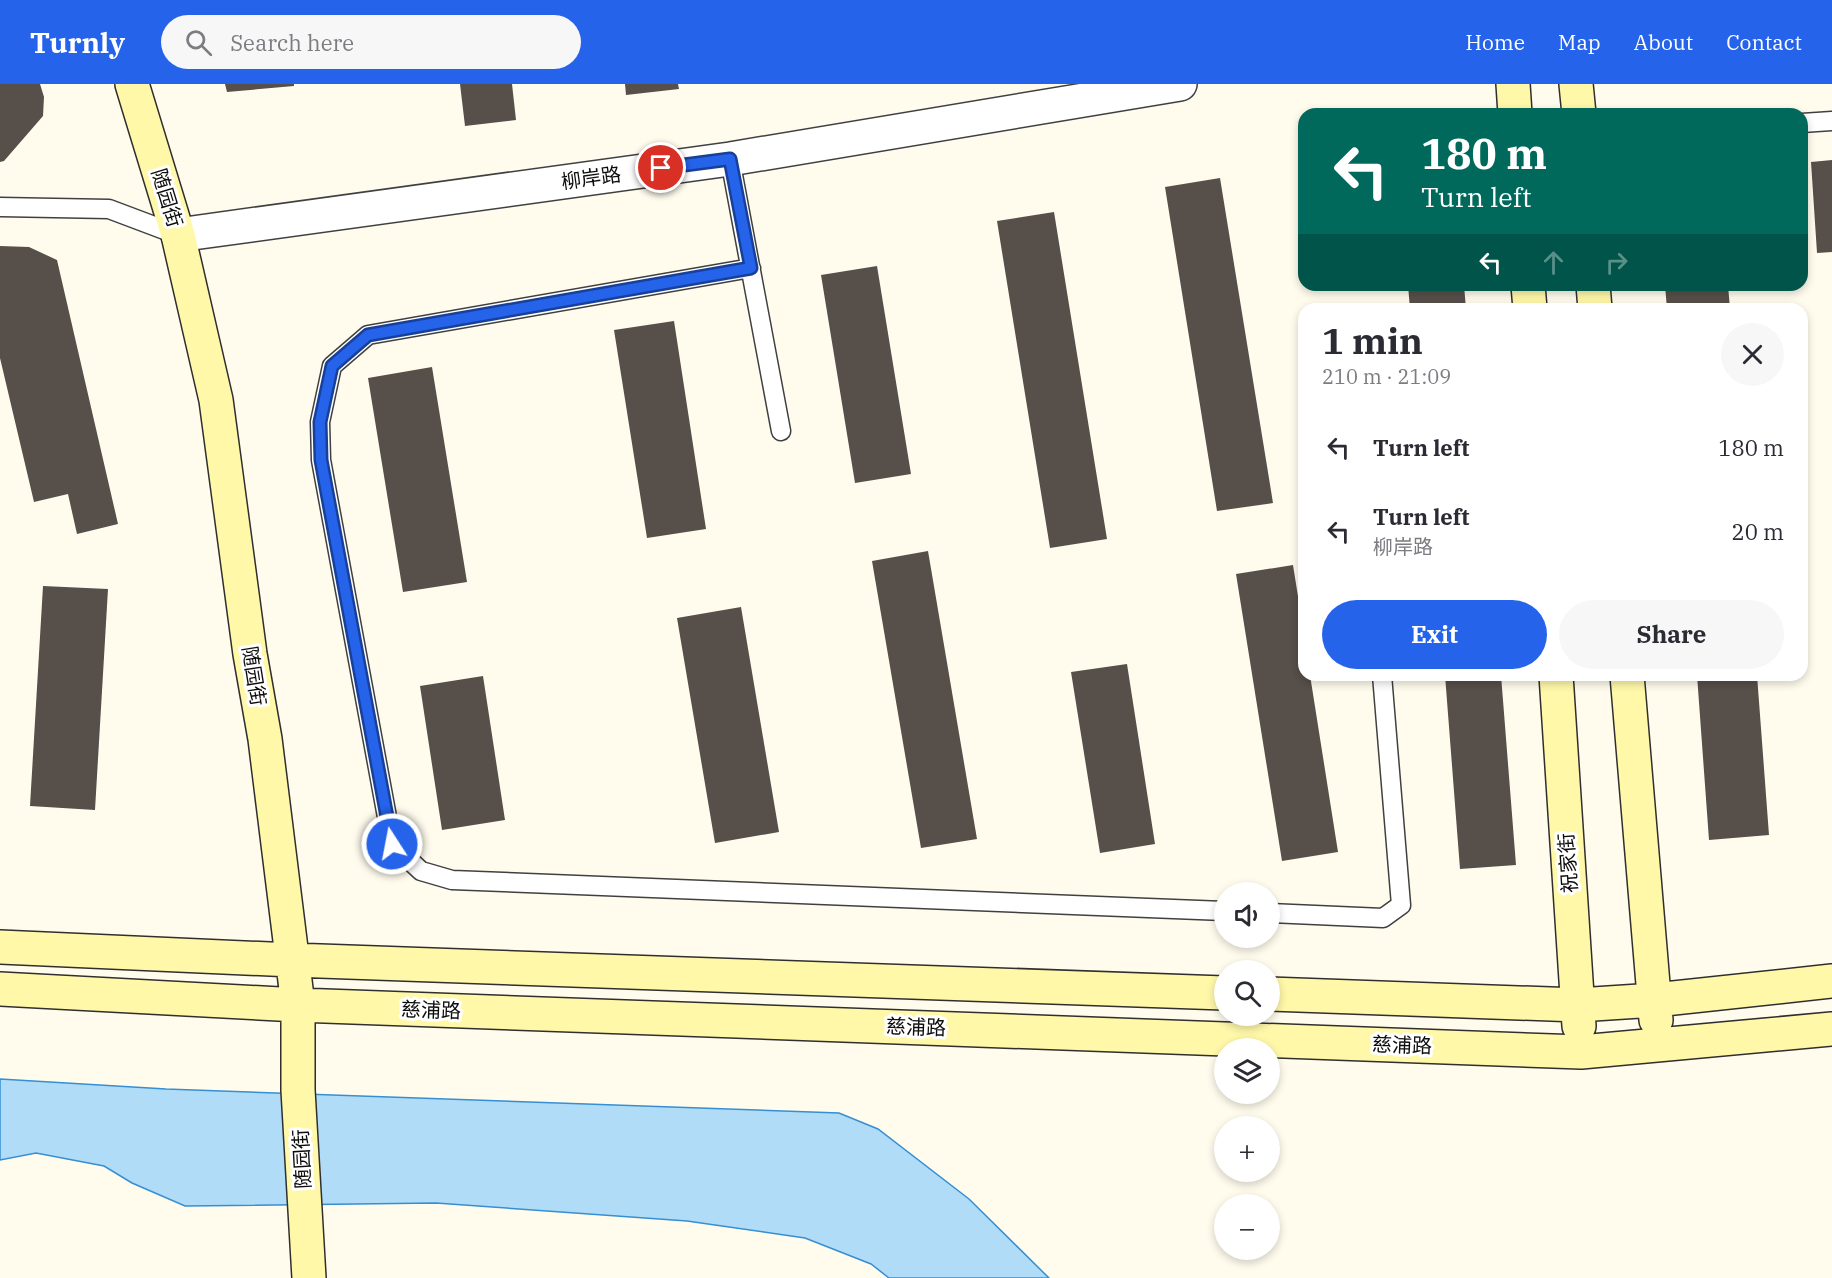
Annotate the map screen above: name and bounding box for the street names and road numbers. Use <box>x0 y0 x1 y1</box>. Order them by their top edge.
street label: 柳岸路 <box>559 160 623 195</box>
street label: 随园街 <box>146 165 189 230</box>
street label: 随园街 <box>236 644 273 708</box>
street label: 祝家街 <box>1552 832 1583 894</box>
street label: 慈浦路 <box>401 995 461 1024</box>
street label: 慈浦路 <box>886 1012 946 1041</box>
street label: 慈浦路 <box>1372 1030 1432 1059</box>
street label: 随园街 <box>286 1128 317 1190</box>

